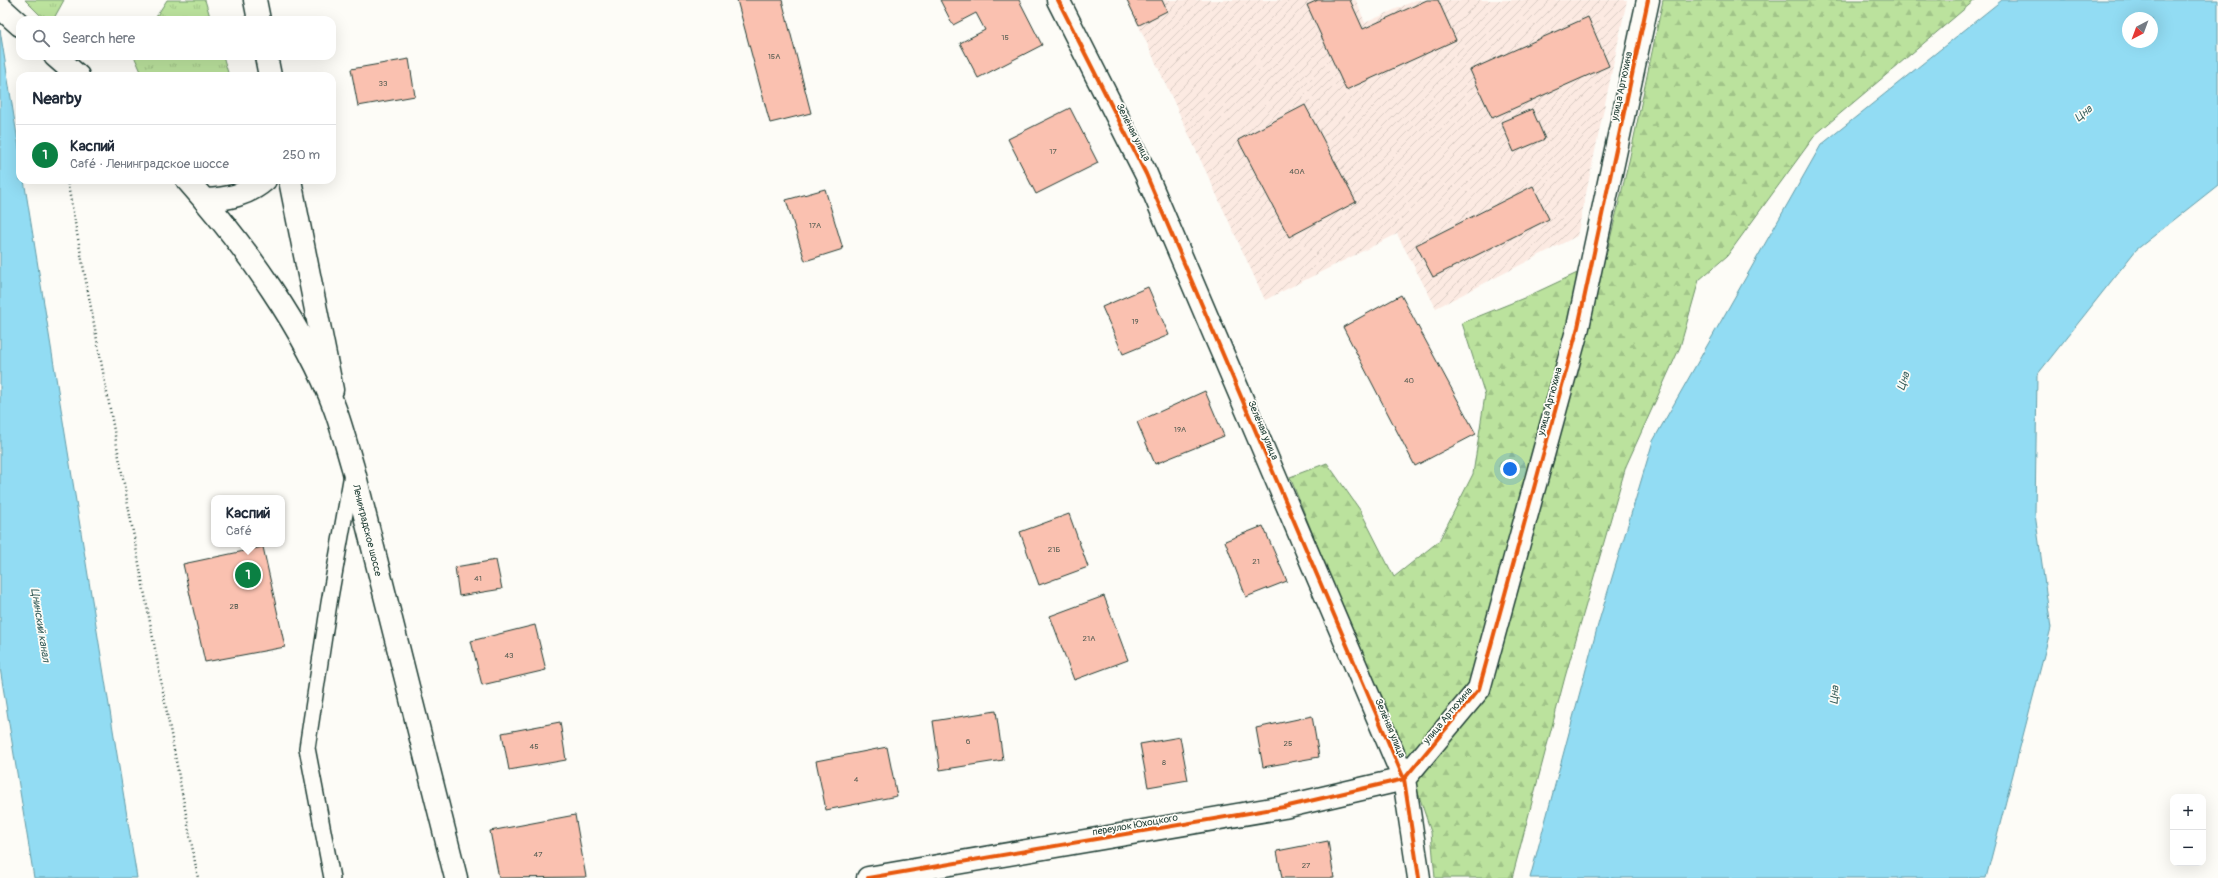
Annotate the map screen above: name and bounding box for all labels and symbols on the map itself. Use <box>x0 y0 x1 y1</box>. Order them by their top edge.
north arrow <box>2122 12 2158 48</box>
house number: 15 <box>1001 33 1009 42</box>
street label: улица Артюхина <box>1609 50 1635 123</box>
house number: 15А <box>768 52 780 61</box>
house number: 33 <box>379 79 388 88</box>
street label: Зелёная улица <box>1113 102 1153 164</box>
water label: Цна <box>2072 102 2095 124</box>
house number: 17 <box>1049 147 1057 156</box>
house number: 40А <box>1289 167 1305 176</box>
house number: 17А <box>809 221 821 230</box>
house number: 19 <box>1131 317 1139 326</box>
street label: улица Артюхина <box>1535 365 1565 438</box>
water label: Цна <box>1894 370 1913 392</box>
house number: 40 <box>1404 376 1415 385</box>
street label: Зелёная улица <box>1245 399 1281 462</box>
house number: 19А <box>1174 425 1186 434</box>
your location <box>1500 459 1520 479</box>
street label: Ленинградское шоссе <box>350 482 384 578</box>
house number: 21Б <box>1048 545 1060 554</box>
house number: 21 <box>1252 557 1260 566</box>
pin: 1 <box>235 560 261 590</box>
house number: 41 <box>474 574 482 583</box>
water label: Цнинский канал <box>28 587 53 664</box>
house number: 2В <box>230 602 239 611</box>
house number: 21А <box>1083 634 1095 643</box>
house number: 43 <box>504 651 514 660</box>
water label: Цна <box>1827 684 1842 705</box>
street label: улица Артюхина <box>1420 685 1475 747</box>
street label: Зелёная улица <box>1372 697 1408 760</box>
house number: 6 <box>966 737 971 746</box>
house number: 25 <box>1284 739 1292 748</box>
house number: 45 <box>530 742 538 751</box>
house number: 8 <box>1162 758 1166 767</box>
house number: 4 <box>854 775 859 784</box>
street label: переулок Юхоцкого <box>1092 811 1179 838</box>
house number: 47 <box>534 850 543 859</box>
house number: 27 <box>1302 861 1311 870</box>

